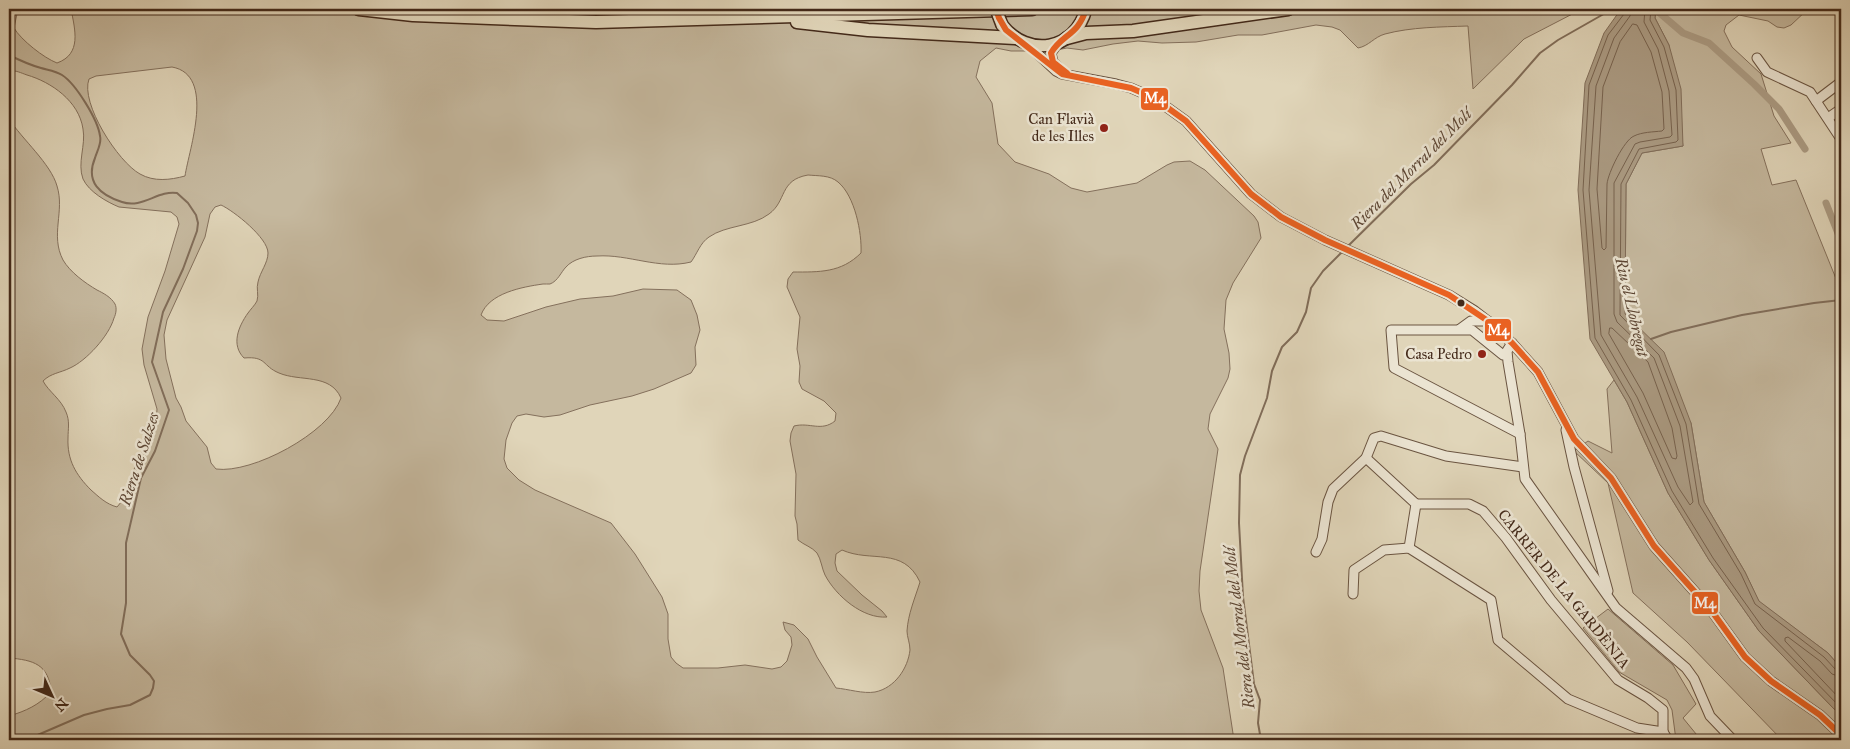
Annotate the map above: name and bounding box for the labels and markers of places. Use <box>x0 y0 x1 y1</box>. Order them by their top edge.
place label: Can Flavià de les Illes <box>1028 110 1095 145</box>
marker: Can Flavià de les Illes <box>1098 122 1110 134</box>
unlabelled marker <box>1456 298 1466 308</box>
place label: Casa Pedro <box>1405 345 1472 363</box>
marker: Casa Pedro <box>1476 348 1488 360</box>

